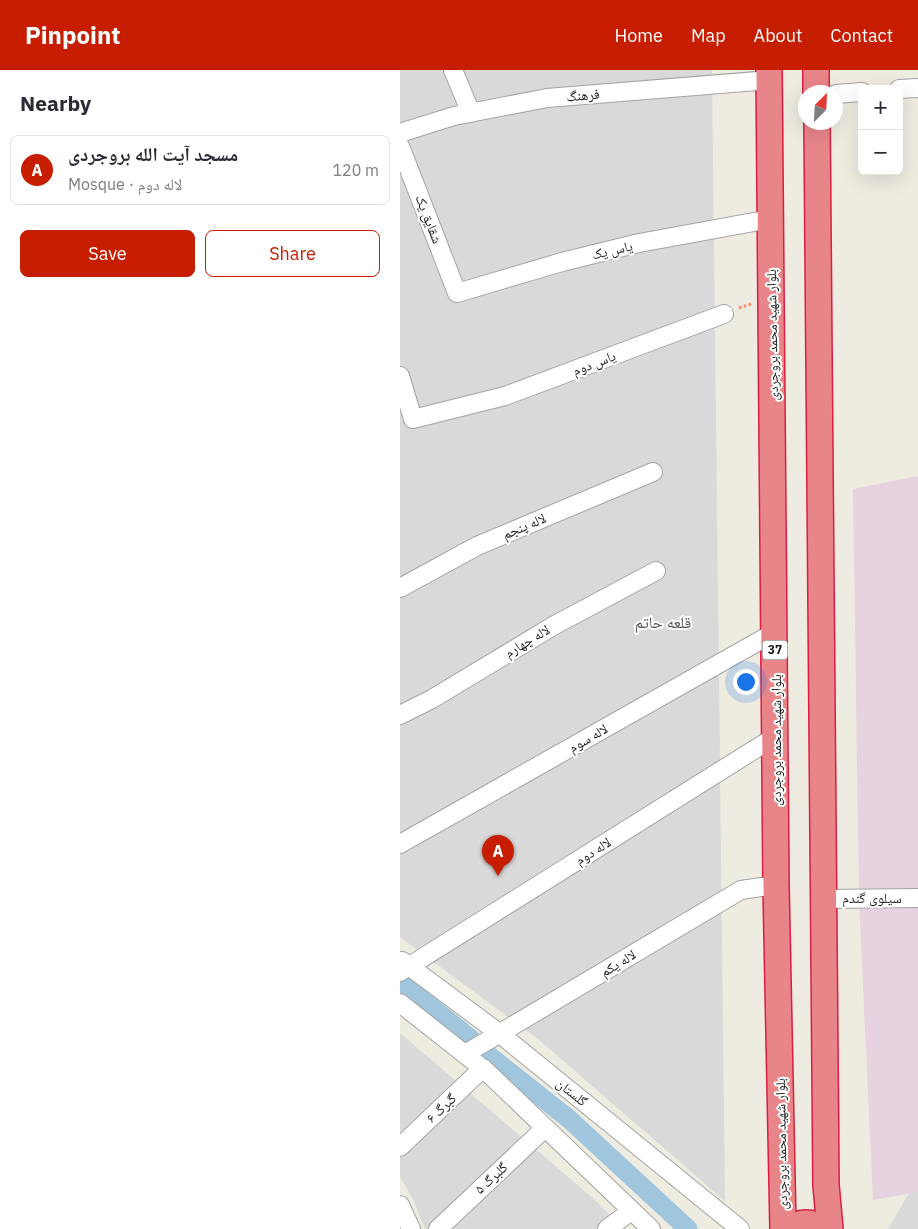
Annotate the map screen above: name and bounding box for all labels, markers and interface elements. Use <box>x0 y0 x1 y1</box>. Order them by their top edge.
text: Pinpoint <box>25 19 120 51</box>
text: Home <box>615 24 663 47</box>
text: Map <box>691 24 726 47</box>
text: About <box>754 24 802 47</box>
text: Contact <box>830 24 893 47</box>
street label: فرهنگ <box>565 85 601 105</box>
north arrow <box>798 85 843 130</box>
map controls <box>858 85 903 175</box>
button: + <box>858 85 903 130</box>
text: Nearby <box>20 89 91 117</box>
button: − <box>858 130 903 175</box>
text: مسجد آیت الله بروجردی <box>68 142 238 166</box>
text: A <box>32 160 42 180</box>
text: 120 m <box>332 160 379 180</box>
text: Mosque · لاله دوم <box>68 174 182 194</box>
street label: شقایق یک <box>411 192 447 246</box>
button: Save <box>20 230 195 277</box>
button: Share <box>205 230 380 277</box>
street label: یاس یک <box>590 237 634 263</box>
street label: بلوار شهید محمد بروجردی <box>762 269 782 401</box>
street label: یاس دوم <box>570 346 619 380</box>
street label: لاله پنجم <box>500 509 549 544</box>
district label: قلعه حاتم <box>635 612 691 633</box>
street label: لاله چهارم <box>501 620 554 662</box>
road number: 37 <box>762 640 788 660</box>
your location <box>733 669 759 695</box>
street label: بلوار شهید محمد بروجردی <box>767 674 785 806</box>
street label: لاله سوم <box>565 720 611 757</box>
street label: لاله دوم <box>572 833 615 870</box>
pin: A <box>482 835 514 876</box>
street label: سیلوی گندم <box>842 889 902 908</box>
street label: لاله یکم <box>597 945 640 981</box>
street label: گلستان <box>553 1074 592 1110</box>
street label: بلوار شهید محمد بروجردی <box>771 1078 791 1210</box>
street label: گبرگ ۶ <box>422 1089 460 1127</box>
street label: گلبرگ ۵ <box>471 1158 511 1198</box>

